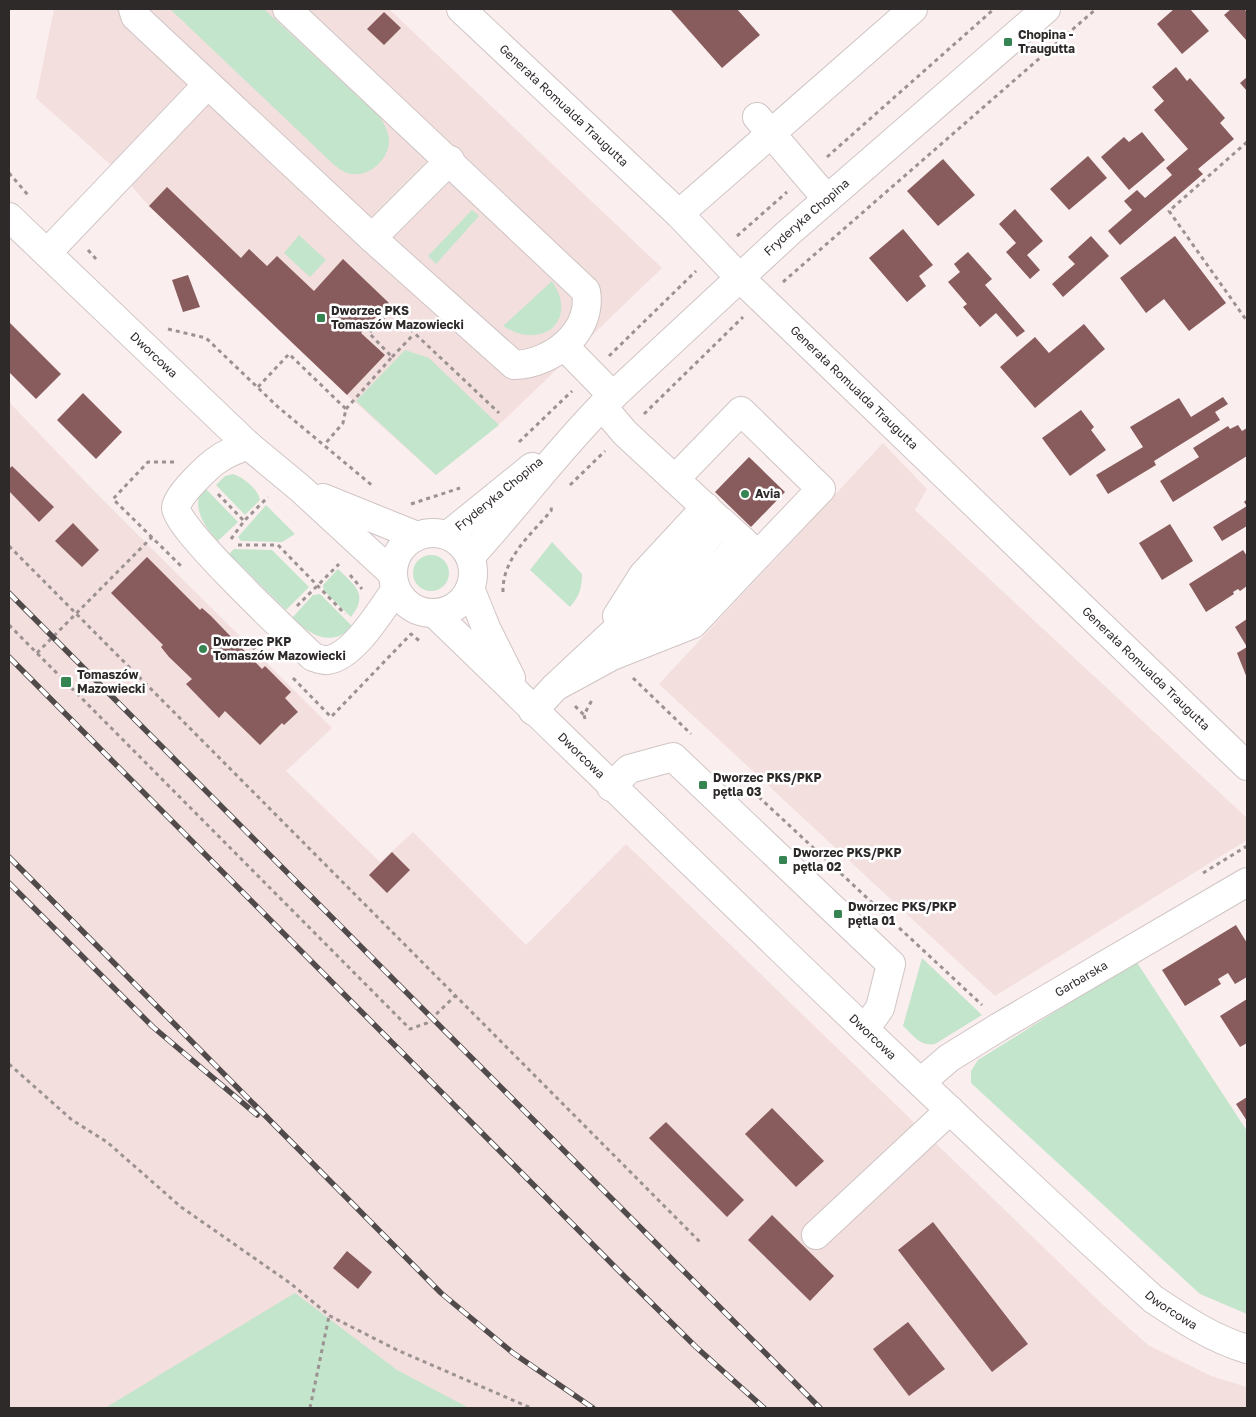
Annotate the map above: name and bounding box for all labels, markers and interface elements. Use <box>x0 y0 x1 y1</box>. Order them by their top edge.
place label: Chopina - Traugutta <box>1018 27 1075 56</box>
marker: Chopina - Traugutta <box>1002 36 1014 48</box>
street label: Generała Romualda Traugutta <box>496 41 632 170</box>
street label: Fryderyka Chopina <box>761 175 852 259</box>
place label: Dworzec PKS Tomaszów Mazowiecki <box>331 303 464 332</box>
marker: Dworzec PKS Tomaszów Mazowiecki <box>315 312 327 324</box>
street label: Generała Romualda Traugutta <box>787 322 922 452</box>
street label: Dworcowa <box>127 329 181 381</box>
street label: Fryderyka Chopina <box>452 454 546 534</box>
place label: Avia <box>755 486 780 501</box>
marker: Avia <box>739 488 751 500</box>
street label: Generała Romualda Traugutta <box>1079 603 1213 733</box>
place label: Dworzec PKP Tomaszów Mazowiecki <box>213 634 346 663</box>
marker: Dworzec PKP Tomaszów Mazowiecki <box>197 643 209 655</box>
place label: Tomaszów Mazowiecki <box>77 667 145 696</box>
marker: Tomaszów Mazowiecki <box>59 675 73 689</box>
street label: Dworcowa <box>555 729 608 781</box>
place label: Dworzec PKS/PKP pętla 03 <box>713 770 822 799</box>
marker: Dworzec PKS/PKP pętla 03 <box>697 779 709 791</box>
place label: Dworzec PKS/PKP pętla 02 <box>793 845 902 874</box>
marker: Dworzec PKS/PKP pętla 02 <box>777 854 789 866</box>
place label: Dworzec PKS/PKP pętla 01 <box>848 899 957 928</box>
marker: Dworzec PKS/PKP pętla 01 <box>832 908 844 920</box>
street label: Garbarska <box>1052 957 1110 1000</box>
street label: Dworcowa <box>846 1011 900 1063</box>
street label: Dworcowa <box>1142 1287 1200 1332</box>

